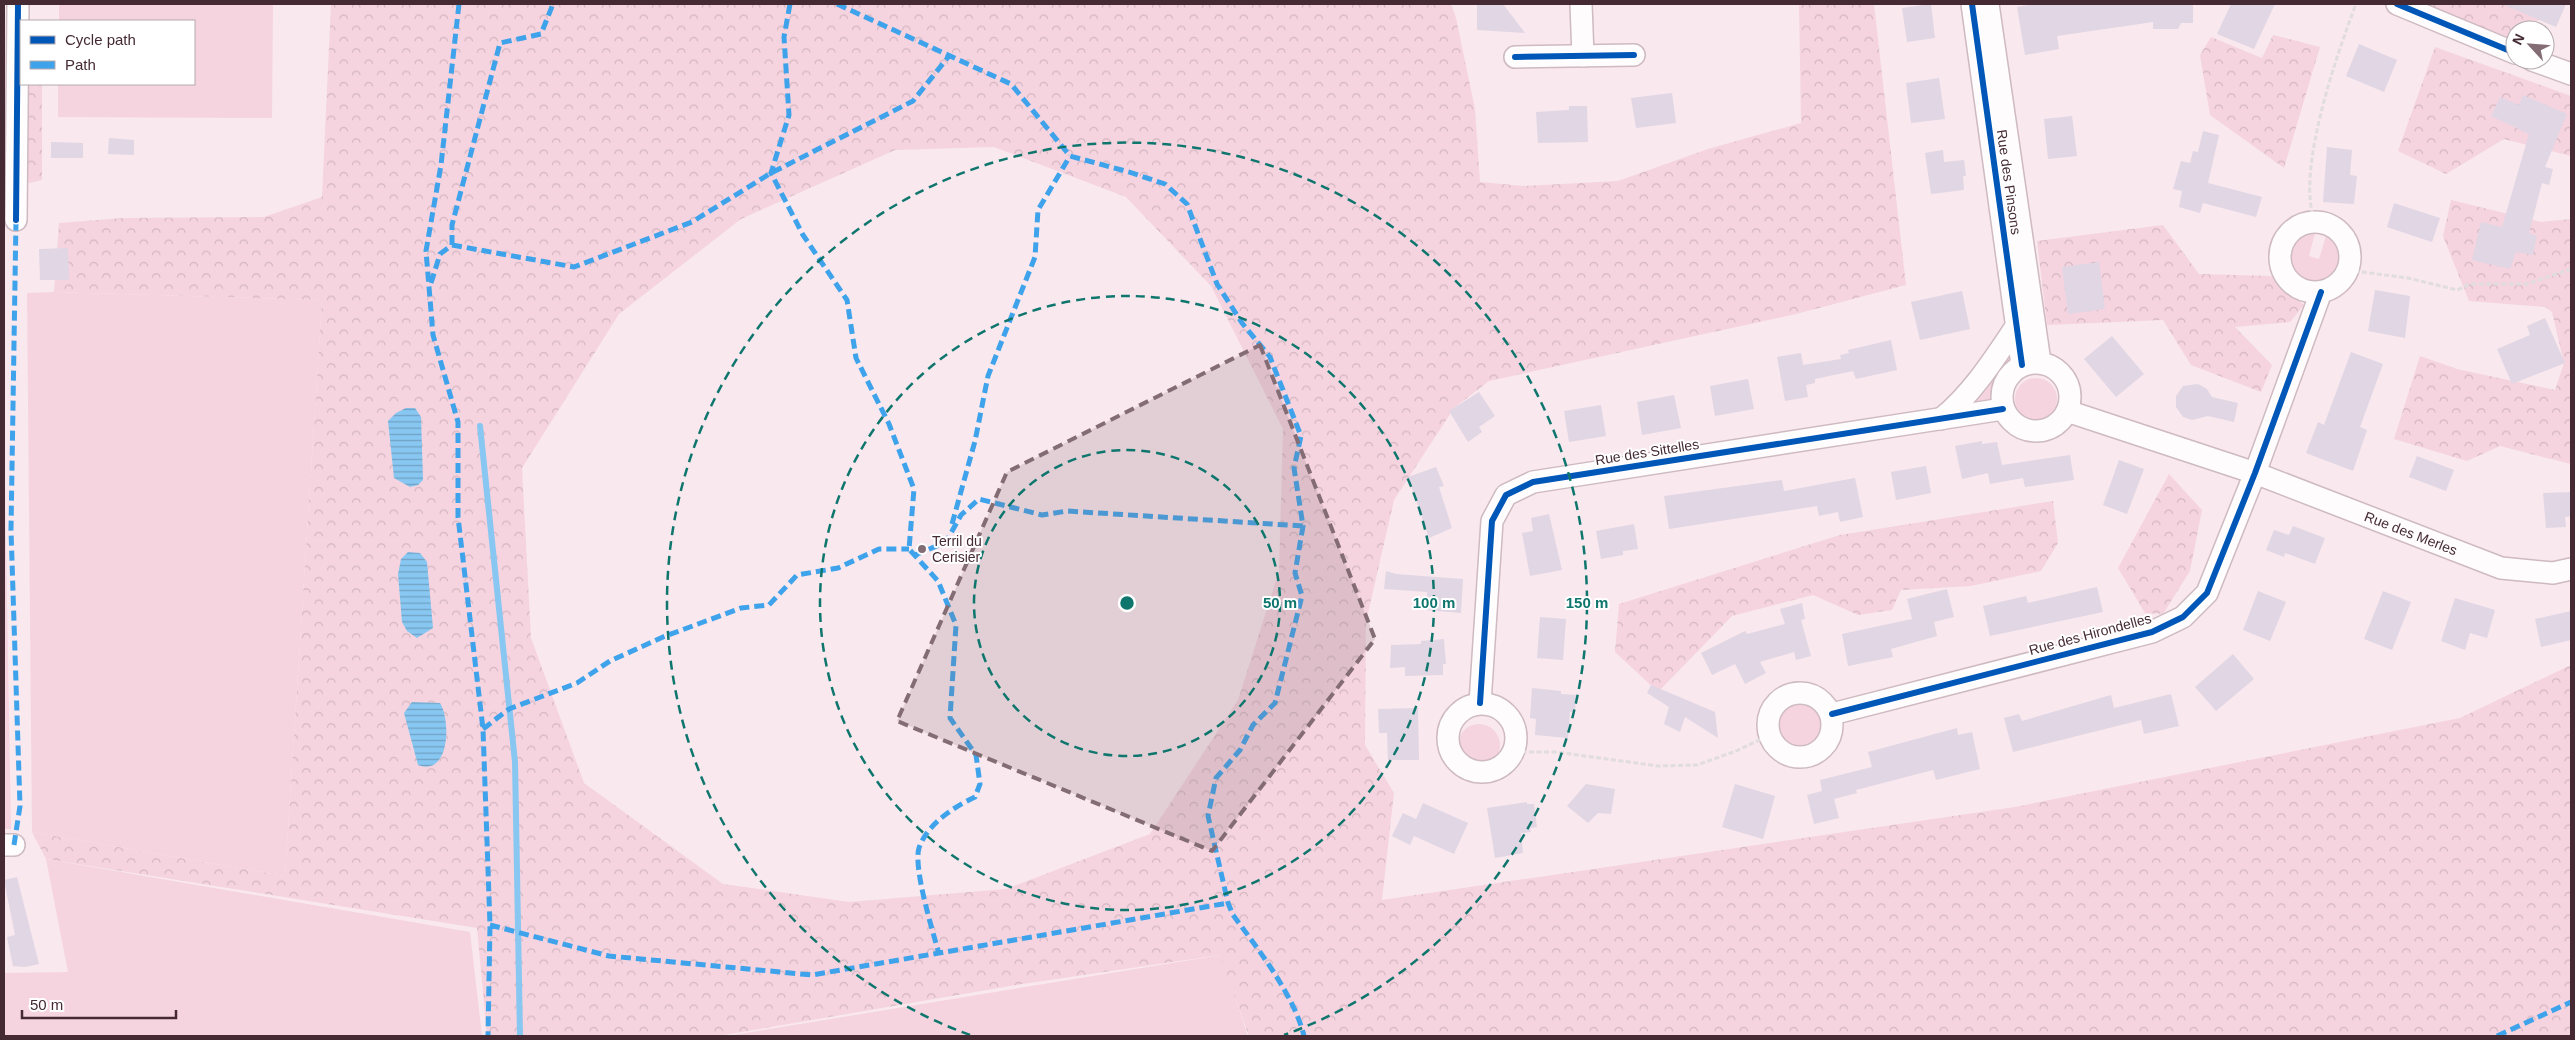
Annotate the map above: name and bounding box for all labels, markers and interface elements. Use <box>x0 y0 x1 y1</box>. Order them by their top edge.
legend <box>20 20 195 85</box>
north arrow <box>2505 20 2555 70</box>
text: Cycle path <box>65 31 136 48</box>
text: N <box>2509 31 2528 47</box>
text: Path <box>65 56 96 73</box>
street label: Rue des Pinsons <box>1994 128 2024 236</box>
street label: Rue des Sittelles <box>1594 436 1700 468</box>
street label: Rue des Merles <box>2362 508 2459 558</box>
place label: Terril du Cerisier <box>932 533 982 565</box>
marker: Terril du Cerisier <box>916 543 928 555</box>
centre of rings <box>1118 594 1136 612</box>
text: 50 m <box>1263 594 1297 611</box>
text: 100 m <box>1413 594 1455 611</box>
text: 150 m <box>1566 594 1608 611</box>
street label: Rue des Hirondelles <box>2027 610 2153 658</box>
scale bar <box>22 988 176 1020</box>
text: 50 m <box>30 996 63 1013</box>

